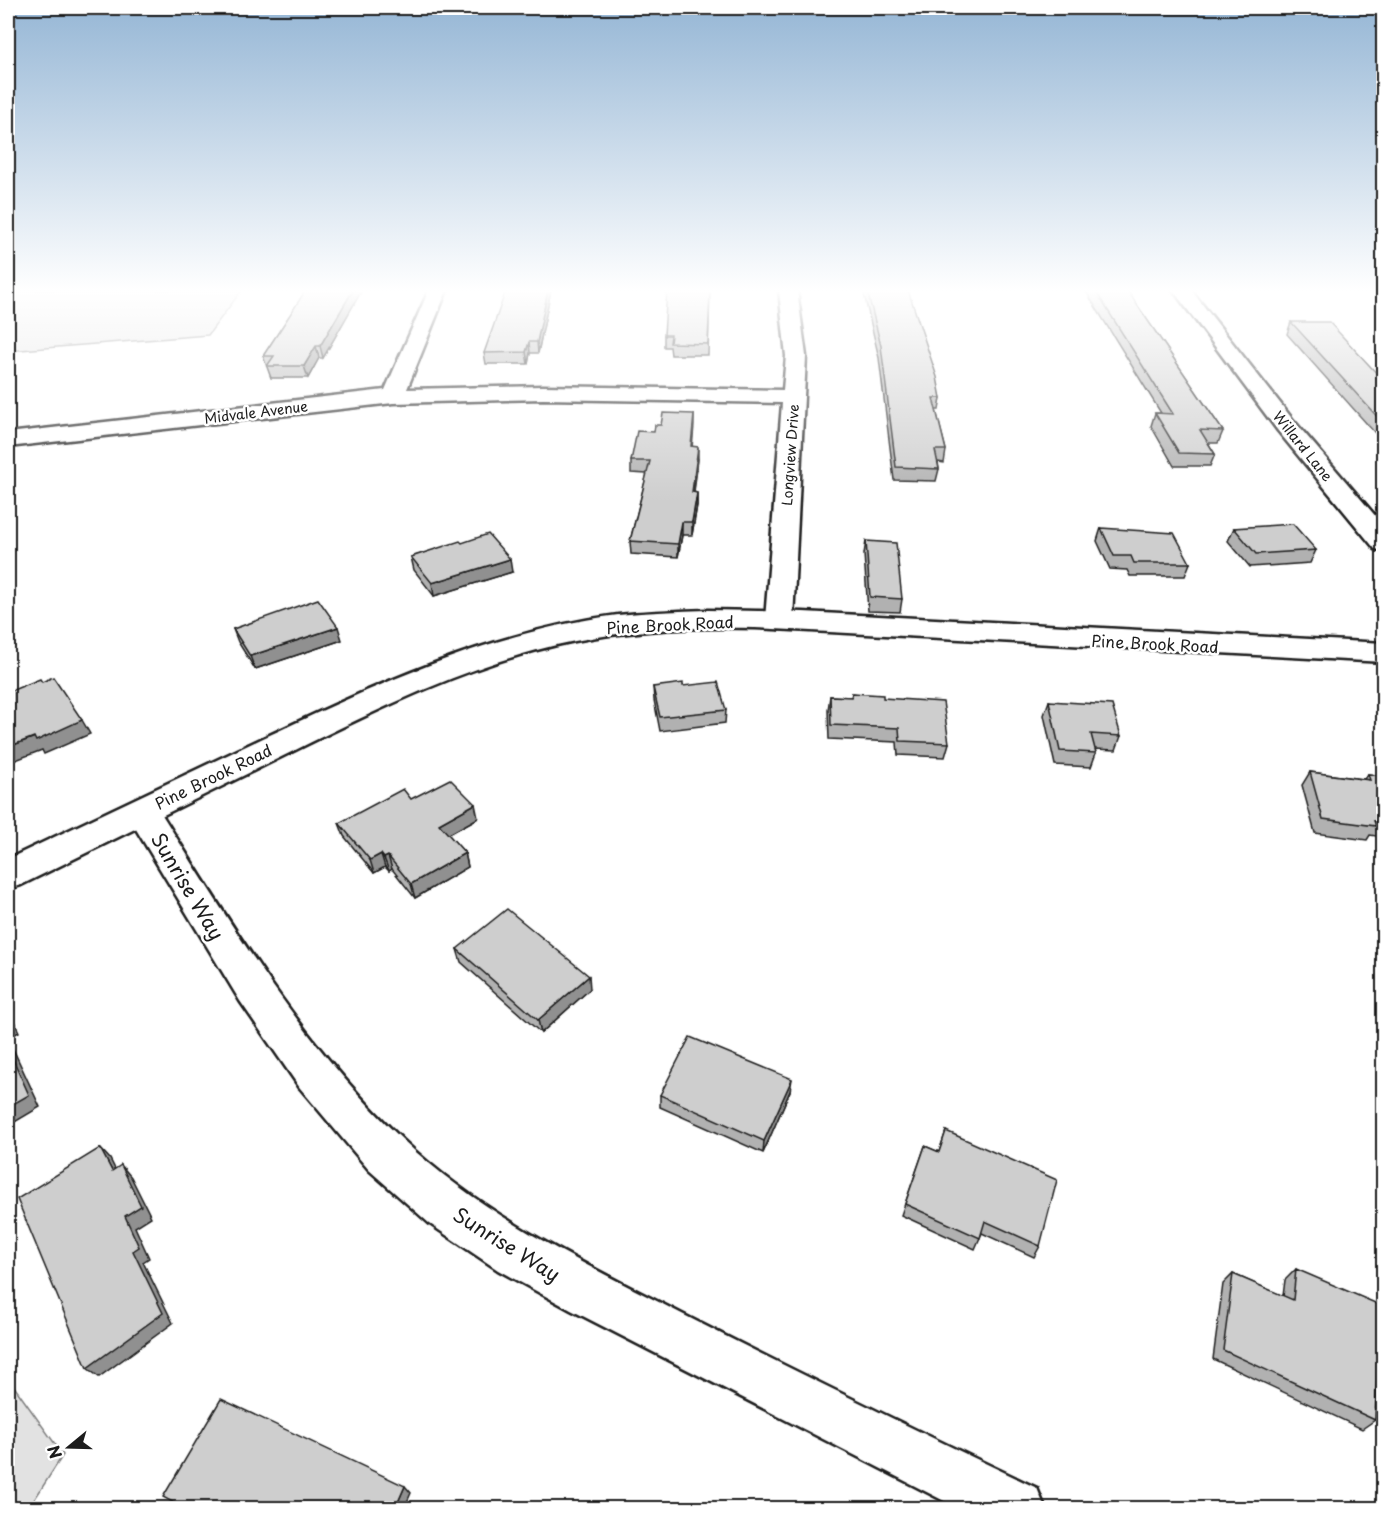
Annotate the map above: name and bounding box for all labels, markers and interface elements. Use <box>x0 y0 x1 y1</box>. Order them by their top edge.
street label: Midvale Avenue <box>203 395 309 429</box>
street label: Longview Drive <box>776 404 804 506</box>
street label: Willard Lane <box>1268 406 1338 486</box>
street label: Pine Brook Road <box>606 609 734 639</box>
street label: Pine Brook Road <box>1091 628 1219 658</box>
street label: Pine Brook Road <box>150 737 276 815</box>
street label: Sunrise Way <box>144 826 232 946</box>
street label: Sunrise Way <box>448 1199 566 1289</box>
north arrow <box>39 1417 99 1477</box>
text: N <box>40 1442 67 1462</box>

